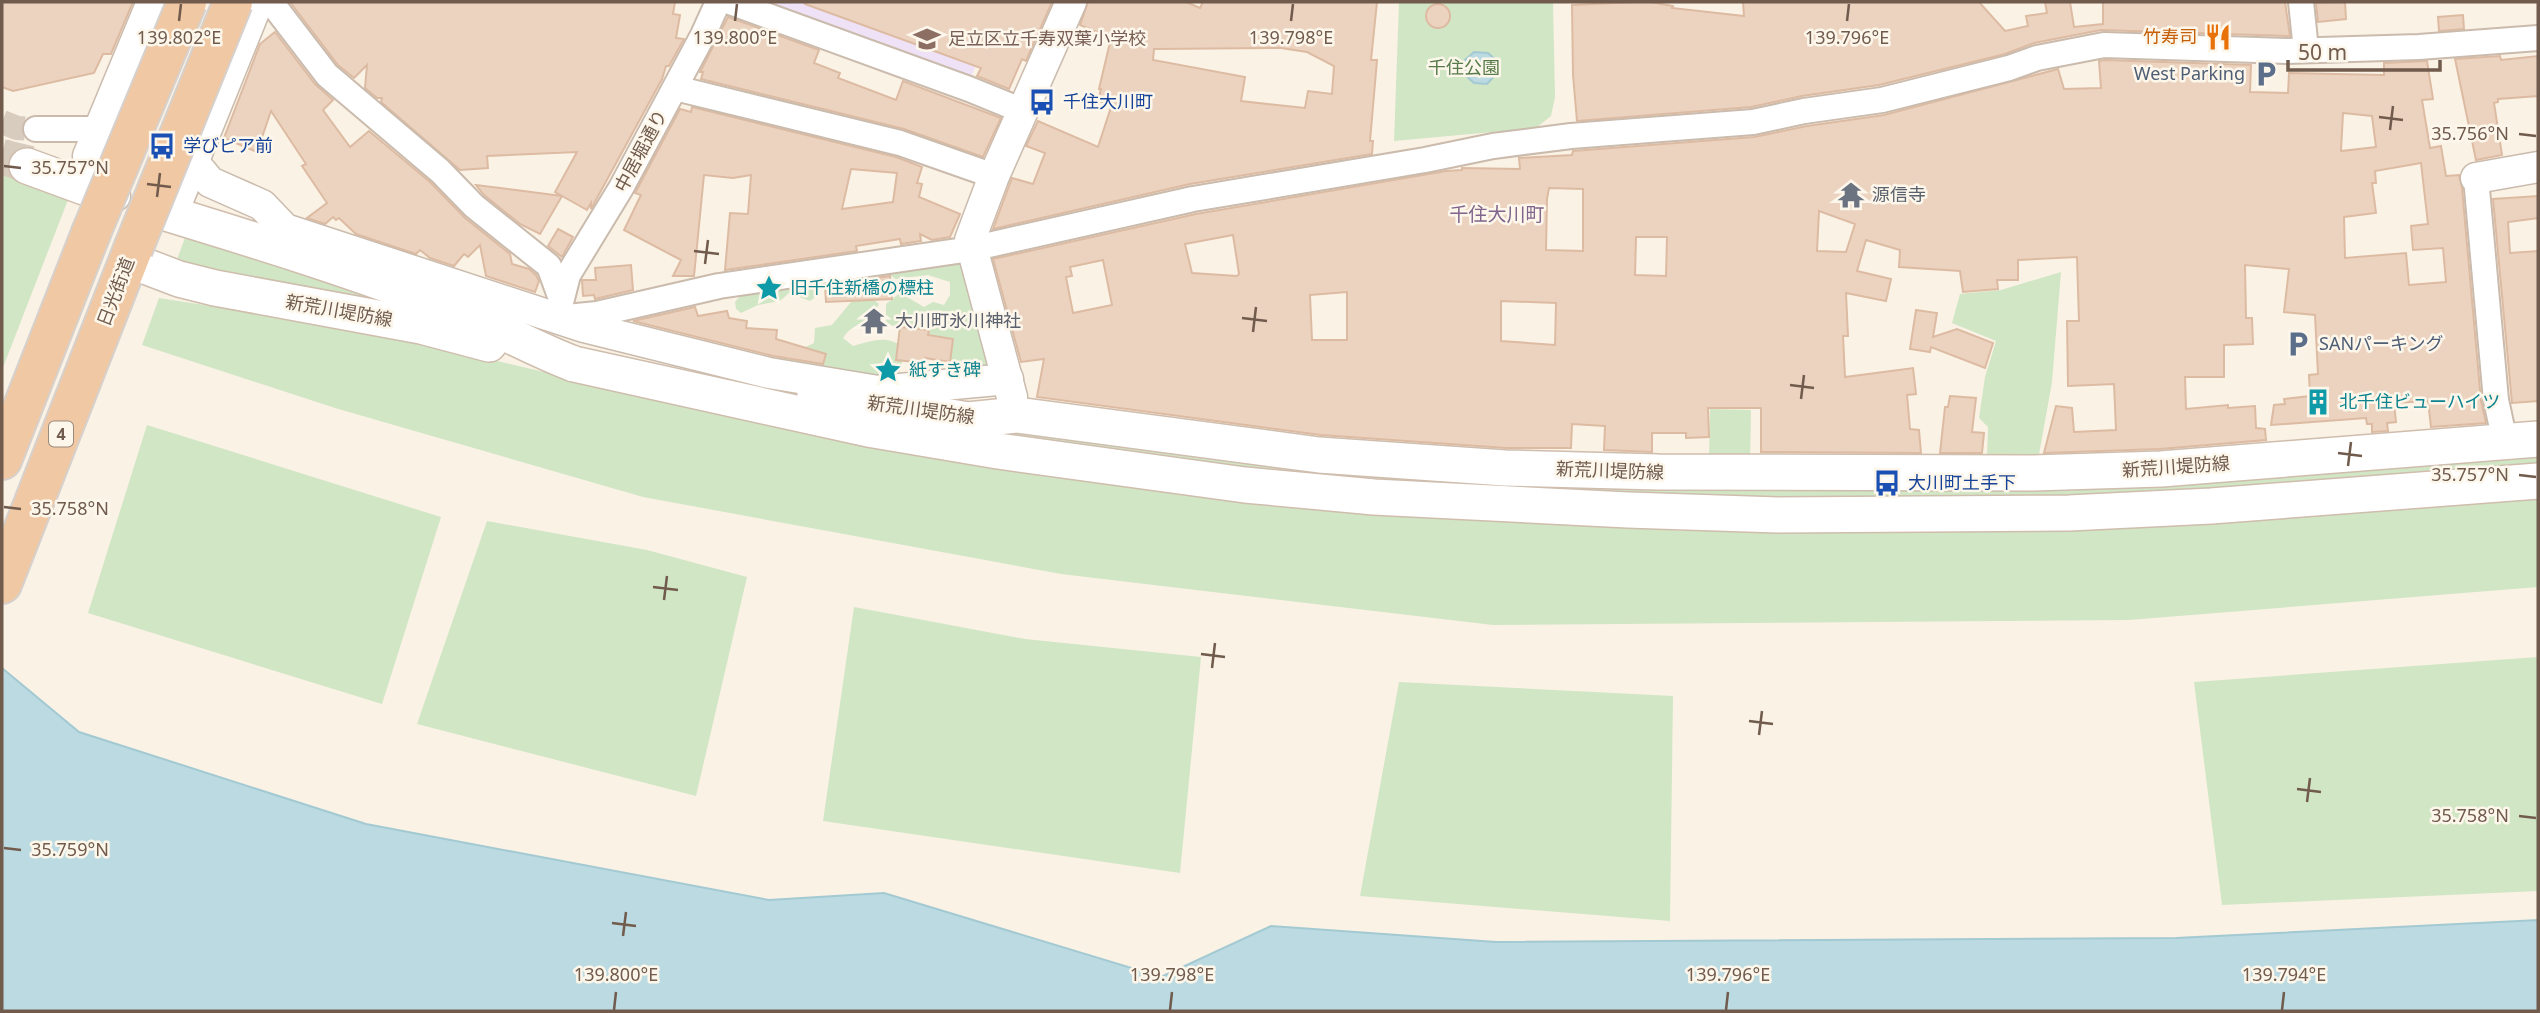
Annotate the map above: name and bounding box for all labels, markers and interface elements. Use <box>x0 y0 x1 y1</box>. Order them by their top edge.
restaurant icon: 竹寿司 <box>2203 22 2233 52</box>
school or university icon: 足立区立千寿双葉小学校 <box>912 24 942 54</box>
place label: 竹寿司 <box>2143 24 2197 48</box>
text: 139.802°E <box>137 25 221 49</box>
text: 139.800°E <box>693 25 777 49</box>
text: 139.798°E <box>1249 25 1333 49</box>
text: 139.796°E <box>1805 25 1889 49</box>
place label: 足立区立千寿双葉小学校 <box>948 26 1146 50</box>
scale bar <box>2288 28 2440 72</box>
text: 50 m <box>2298 38 2347 66</box>
park label: 千住公園 <box>1428 55 1500 79</box>
parking icon: West Parking <box>2251 59 2281 89</box>
place label: West Parking <box>2134 61 2245 85</box>
bus stop icon: 千住大川町 <box>1027 87 1057 117</box>
place label: 千住大川町 <box>1063 89 1153 113</box>
street label: 中居堀通り <box>608 105 672 196</box>
text: 35.756°N <box>2431 121 2509 145</box>
bus stop icon: 学びピア前 <box>147 131 177 161</box>
place label: 学びピア前 <box>183 133 273 157</box>
text: 35.757°N <box>31 155 109 179</box>
temple icon: 源信寺 <box>1836 180 1866 210</box>
place label: 源信寺 <box>1872 182 1926 206</box>
district label: 千住大川町 <box>1449 201 1545 227</box>
street label: 日光街道 <box>91 254 139 330</box>
place icon: 旧千住新橋の標柱 <box>754 273 784 303</box>
place label: 旧千住新橋の標柱 <box>790 275 934 299</box>
street label: 新荒川堤防線 <box>284 289 394 331</box>
temple icon: 大川町氷川神社 <box>859 306 889 336</box>
place label: 大川町氷川神社 <box>895 308 1021 332</box>
parking icon: SANパーキング <box>2283 329 2313 359</box>
place label: SANパーキング <box>2319 331 2444 355</box>
place icon: 紙すき碑 <box>873 355 903 385</box>
place label: 紙すき碑 <box>909 357 981 381</box>
building icon: 北千住ビューハイツ <box>2303 387 2333 417</box>
place label: 北千住ビューハイツ <box>2339 389 2500 413</box>
street label: 新荒川堤防線 <box>866 390 976 428</box>
road number: 4 <box>49 422 73 446</box>
street label: 新荒川堤防線 <box>2121 450 2231 482</box>
street label: 新荒川堤防線 <box>1556 456 1664 484</box>
text: 35.757°N <box>2431 462 2509 486</box>
bus stop icon: 大川町土手下 <box>1872 468 1902 498</box>
place label: 大川町土手下 <box>1908 470 2016 494</box>
text: 35.758°N <box>31 496 109 520</box>
text: 35.758°N <box>2431 803 2509 827</box>
text: 35.759°N <box>31 837 109 861</box>
text: 139.800°E <box>574 962 658 986</box>
text: 139.798°E <box>1130 962 1214 986</box>
text: 139.796°E <box>1686 962 1770 986</box>
text: 139.794°E <box>2242 962 2326 986</box>

